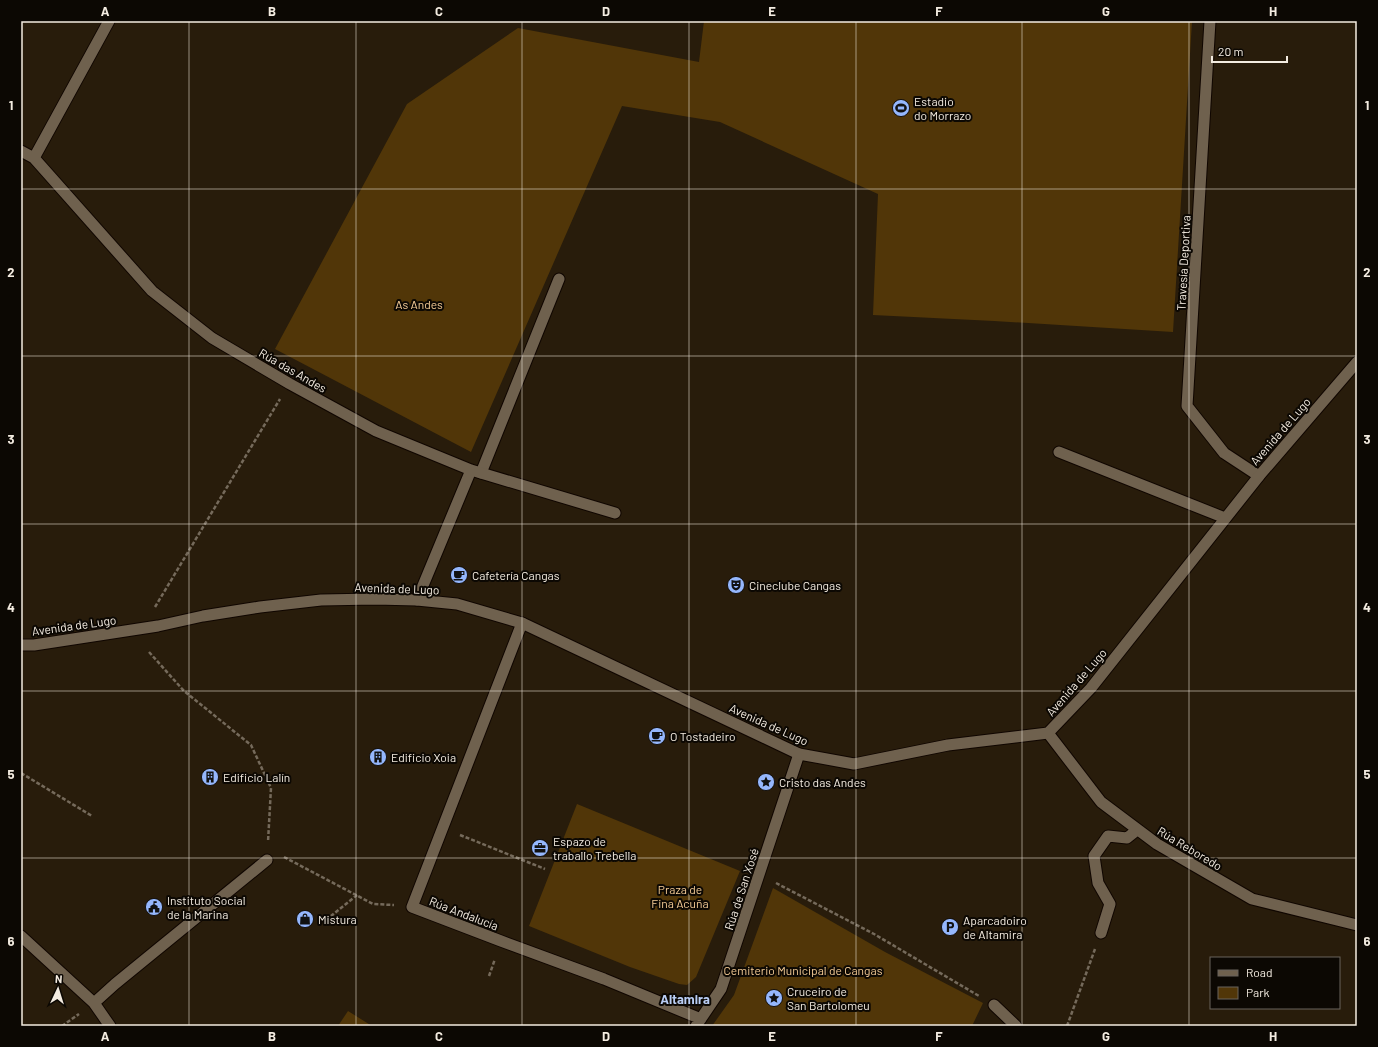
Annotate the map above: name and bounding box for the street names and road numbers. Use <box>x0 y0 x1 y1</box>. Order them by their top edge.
street label: Travesía Deportiva <box>1174 215 1192 311</box>
street label: Rúa das Andes <box>257 345 329 395</box>
street label: Avenida de Lugo <box>1247 394 1313 468</box>
street label: Avenida de Lugo <box>354 580 440 596</box>
street label: Avenida de Lugo <box>31 612 117 638</box>
street label: Avenida de Lugo <box>1043 645 1109 719</box>
street label: Avenida de Lugo <box>727 700 811 748</box>
street label: Rúa Reboredo <box>1155 823 1225 873</box>
street label: Rúa de San Xosé <box>721 846 761 932</box>
street label: Rúa Andalucía <box>428 893 500 933</box>

